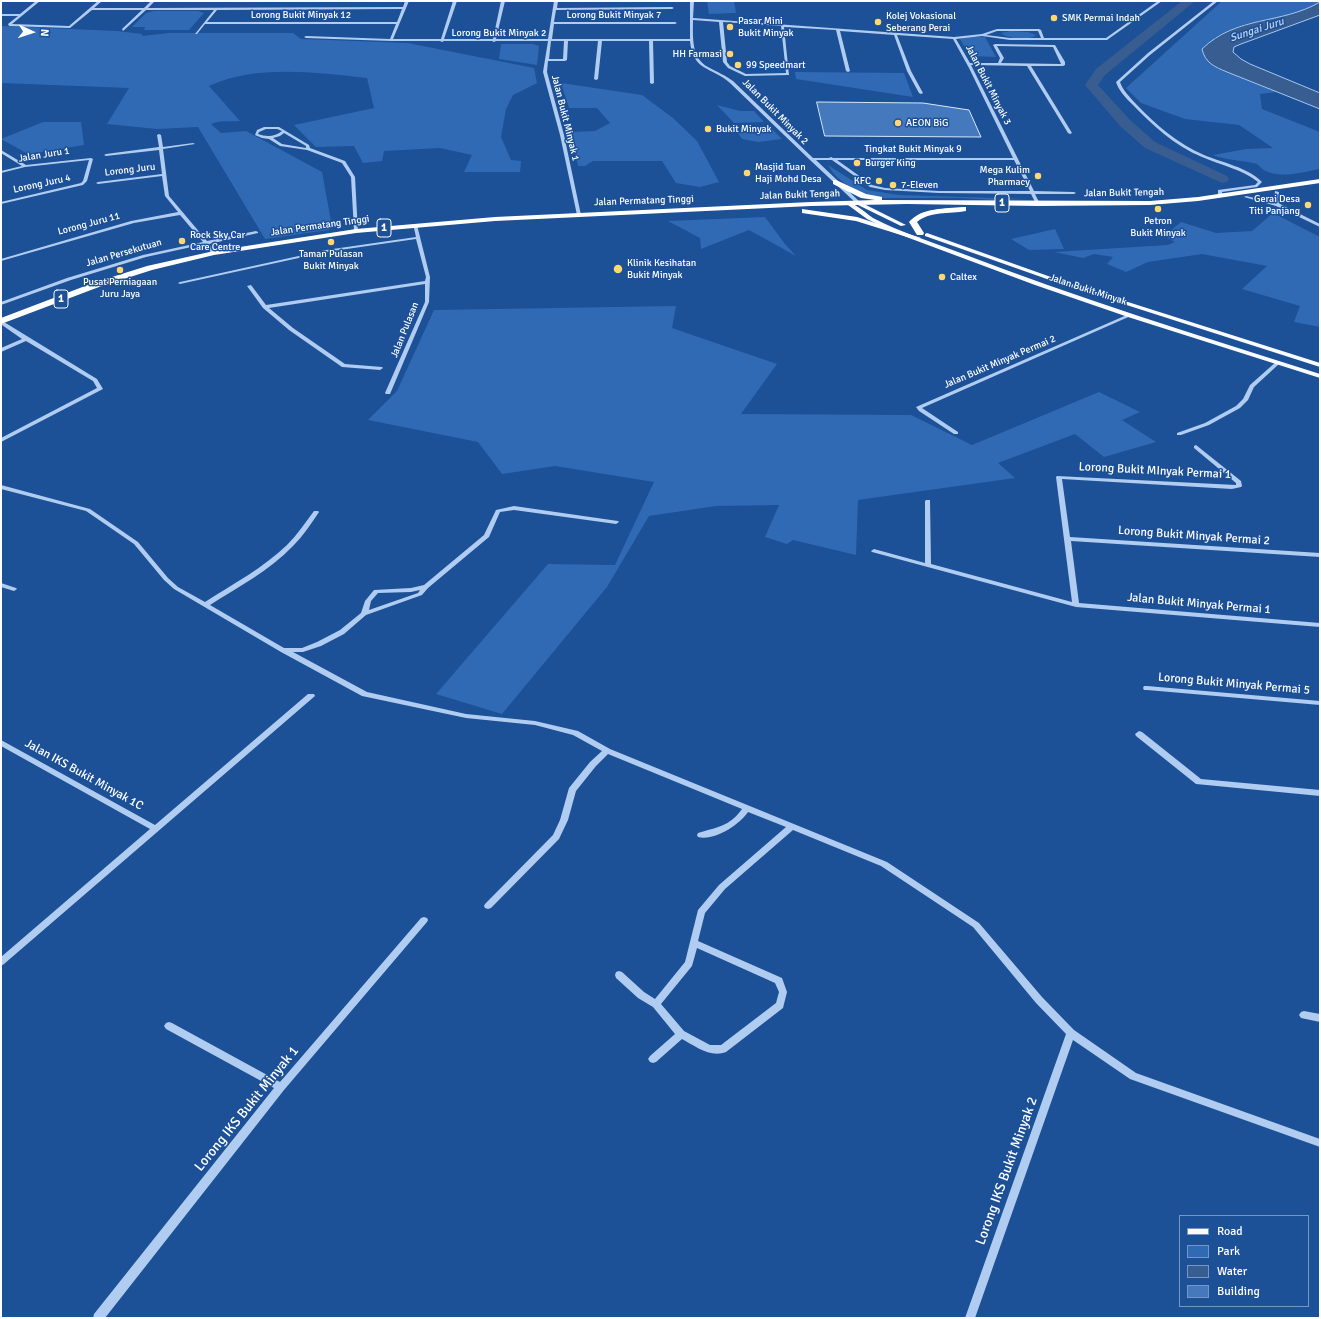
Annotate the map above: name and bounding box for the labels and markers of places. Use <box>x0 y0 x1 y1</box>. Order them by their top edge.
place label: Kolej Vokasional Seberang Perai <box>886 10 956 34</box>
place label: SMK Permai Indah <box>1062 12 1140 24</box>
marker: SMK Permai Indah <box>1049 13 1059 23</box>
place label: Pasar Mini Bukit Minyak <box>738 15 794 38</box>
marker: Kolej Vokasional Seberang Perai <box>873 17 883 27</box>
marker: Pasar Mini Bukit Minyak <box>725 22 735 32</box>
place label: HH Farmasi <box>673 48 722 60</box>
marker: HH Farmasi <box>725 49 735 59</box>
place label: 99 Speedmart <box>746 59 806 71</box>
marker: 99 Speedmart <box>733 60 743 70</box>
place label: AEON BiG <box>906 117 948 129</box>
marker: AEON BiG <box>893 118 903 128</box>
place label: Bukit Minyak <box>716 123 772 135</box>
marker: Bukit Minyak <box>703 124 713 134</box>
place label: Burger King <box>865 157 916 169</box>
marker: Burger King <box>852 158 862 168</box>
place label: Masjid Tuan Haji Mohd Desa <box>755 161 822 184</box>
place label: Mega Kulim Pharmacy <box>980 164 1030 188</box>
marker: Masjid Tuan Haji Mohd Desa <box>742 168 752 178</box>
marker: Mega Kulim Pharmacy <box>1033 171 1043 181</box>
place label: KFC <box>854 175 871 187</box>
marker: KFC <box>874 176 884 186</box>
place label: 7-Eleven <box>901 179 938 191</box>
marker: 7-Eleven <box>888 180 898 190</box>
place label: Gerai Desa Titi Panjang <box>1249 193 1300 216</box>
marker: Gerai Desa Titi Panjang <box>1303 200 1313 210</box>
marker: Petron Bukit Minyak <box>1153 204 1163 214</box>
place label: Petron Bukit Minyak <box>1130 215 1186 238</box>
place label: Rock Sky Car Care Centre <box>190 229 245 252</box>
marker: Rock Sky Car Care Centre <box>177 236 187 246</box>
marker: Taman Pulasan Bukit Minyak <box>326 237 336 247</box>
place label: Taman Pulasan Bukit Minyak <box>299 248 363 272</box>
place label: Klinik Kesihatan Bukit Minyak <box>627 257 696 280</box>
marker: Klinik Kesihatan Bukit Minyak <box>612 263 624 275</box>
marker: Pusat Perniagaan Juru Jaya <box>115 265 125 275</box>
place label: Caltex <box>950 271 977 283</box>
marker: Caltex <box>937 272 947 282</box>
place label: Pusat Perniagaan Juru Jaya <box>83 276 157 300</box>

